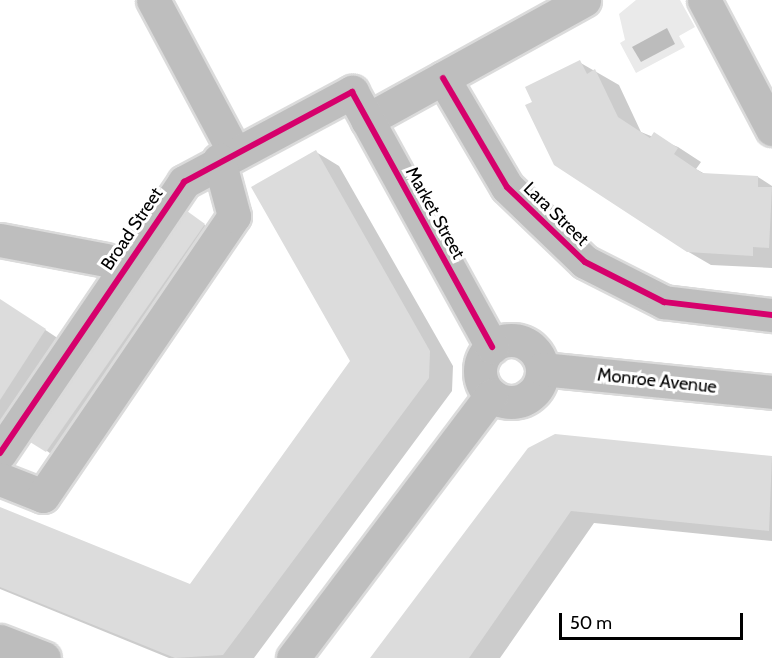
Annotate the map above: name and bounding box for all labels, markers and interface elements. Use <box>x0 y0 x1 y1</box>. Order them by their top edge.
street label: Market Street <box>401 163 469 263</box>
street label: Lara Street <box>519 178 593 250</box>
street label: Broad Street <box>97 184 167 274</box>
street label: Monroe Avenue <box>596 364 718 398</box>
scale bar <box>562 601 746 639</box>
text: 50 m <box>570 612 612 634</box>

